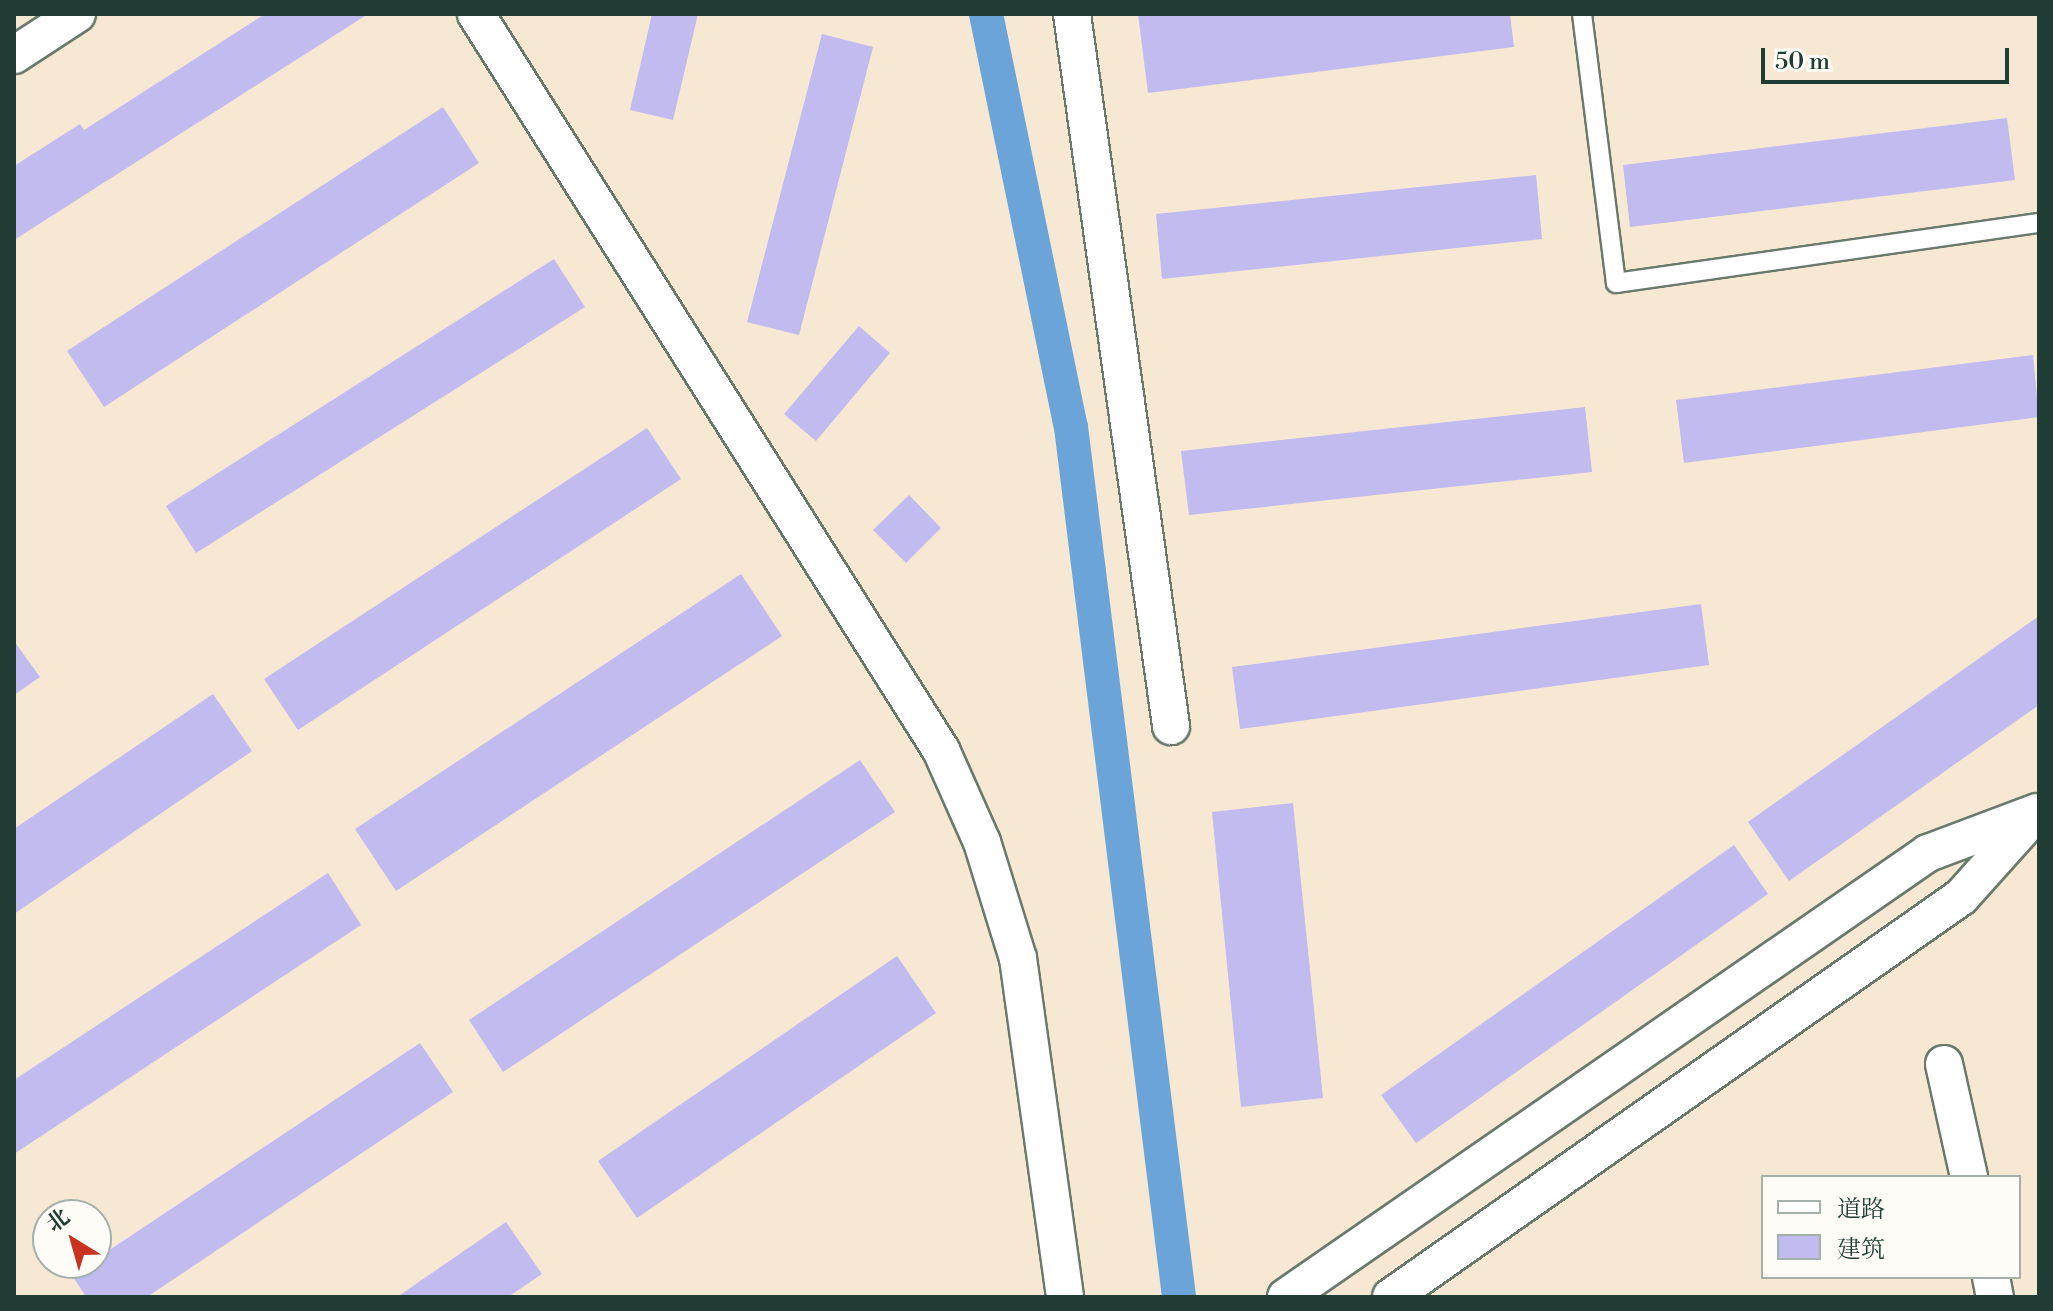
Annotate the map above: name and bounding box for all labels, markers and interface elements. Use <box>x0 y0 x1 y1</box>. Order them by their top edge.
scale bar <box>1765 32 2013 82</box>
text: 50 m <box>1775 47 1830 77</box>
legend <box>1761 1175 2021 1279</box>
text: 道路 <box>1837 1195 1885 1225</box>
north arrow <box>32 1199 112 1279</box>
text: 北 <box>42 1204 75 1238</box>
text: 建筑 <box>1837 1235 1885 1265</box>

